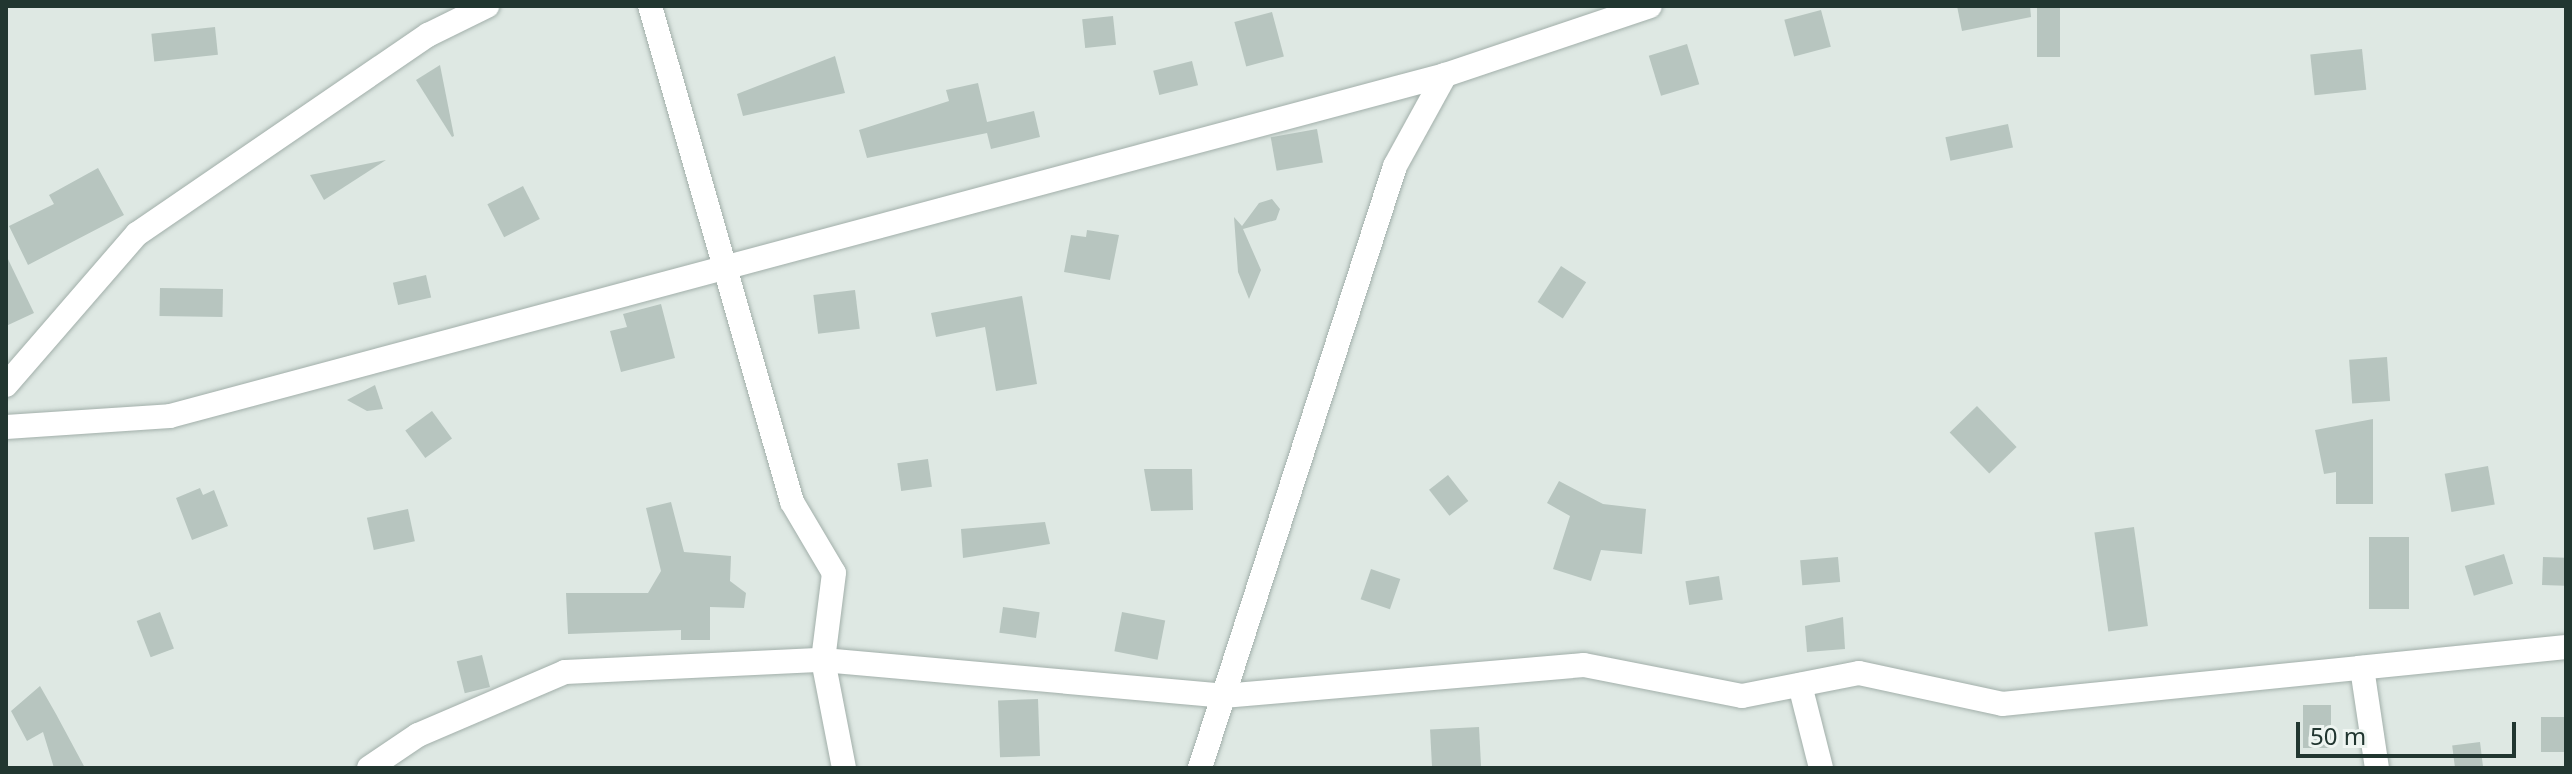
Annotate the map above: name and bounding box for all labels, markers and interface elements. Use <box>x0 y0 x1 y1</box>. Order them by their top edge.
scale bar <box>2300 706 2520 756</box>
text: 50 m <box>2310 719 2366 752</box>

